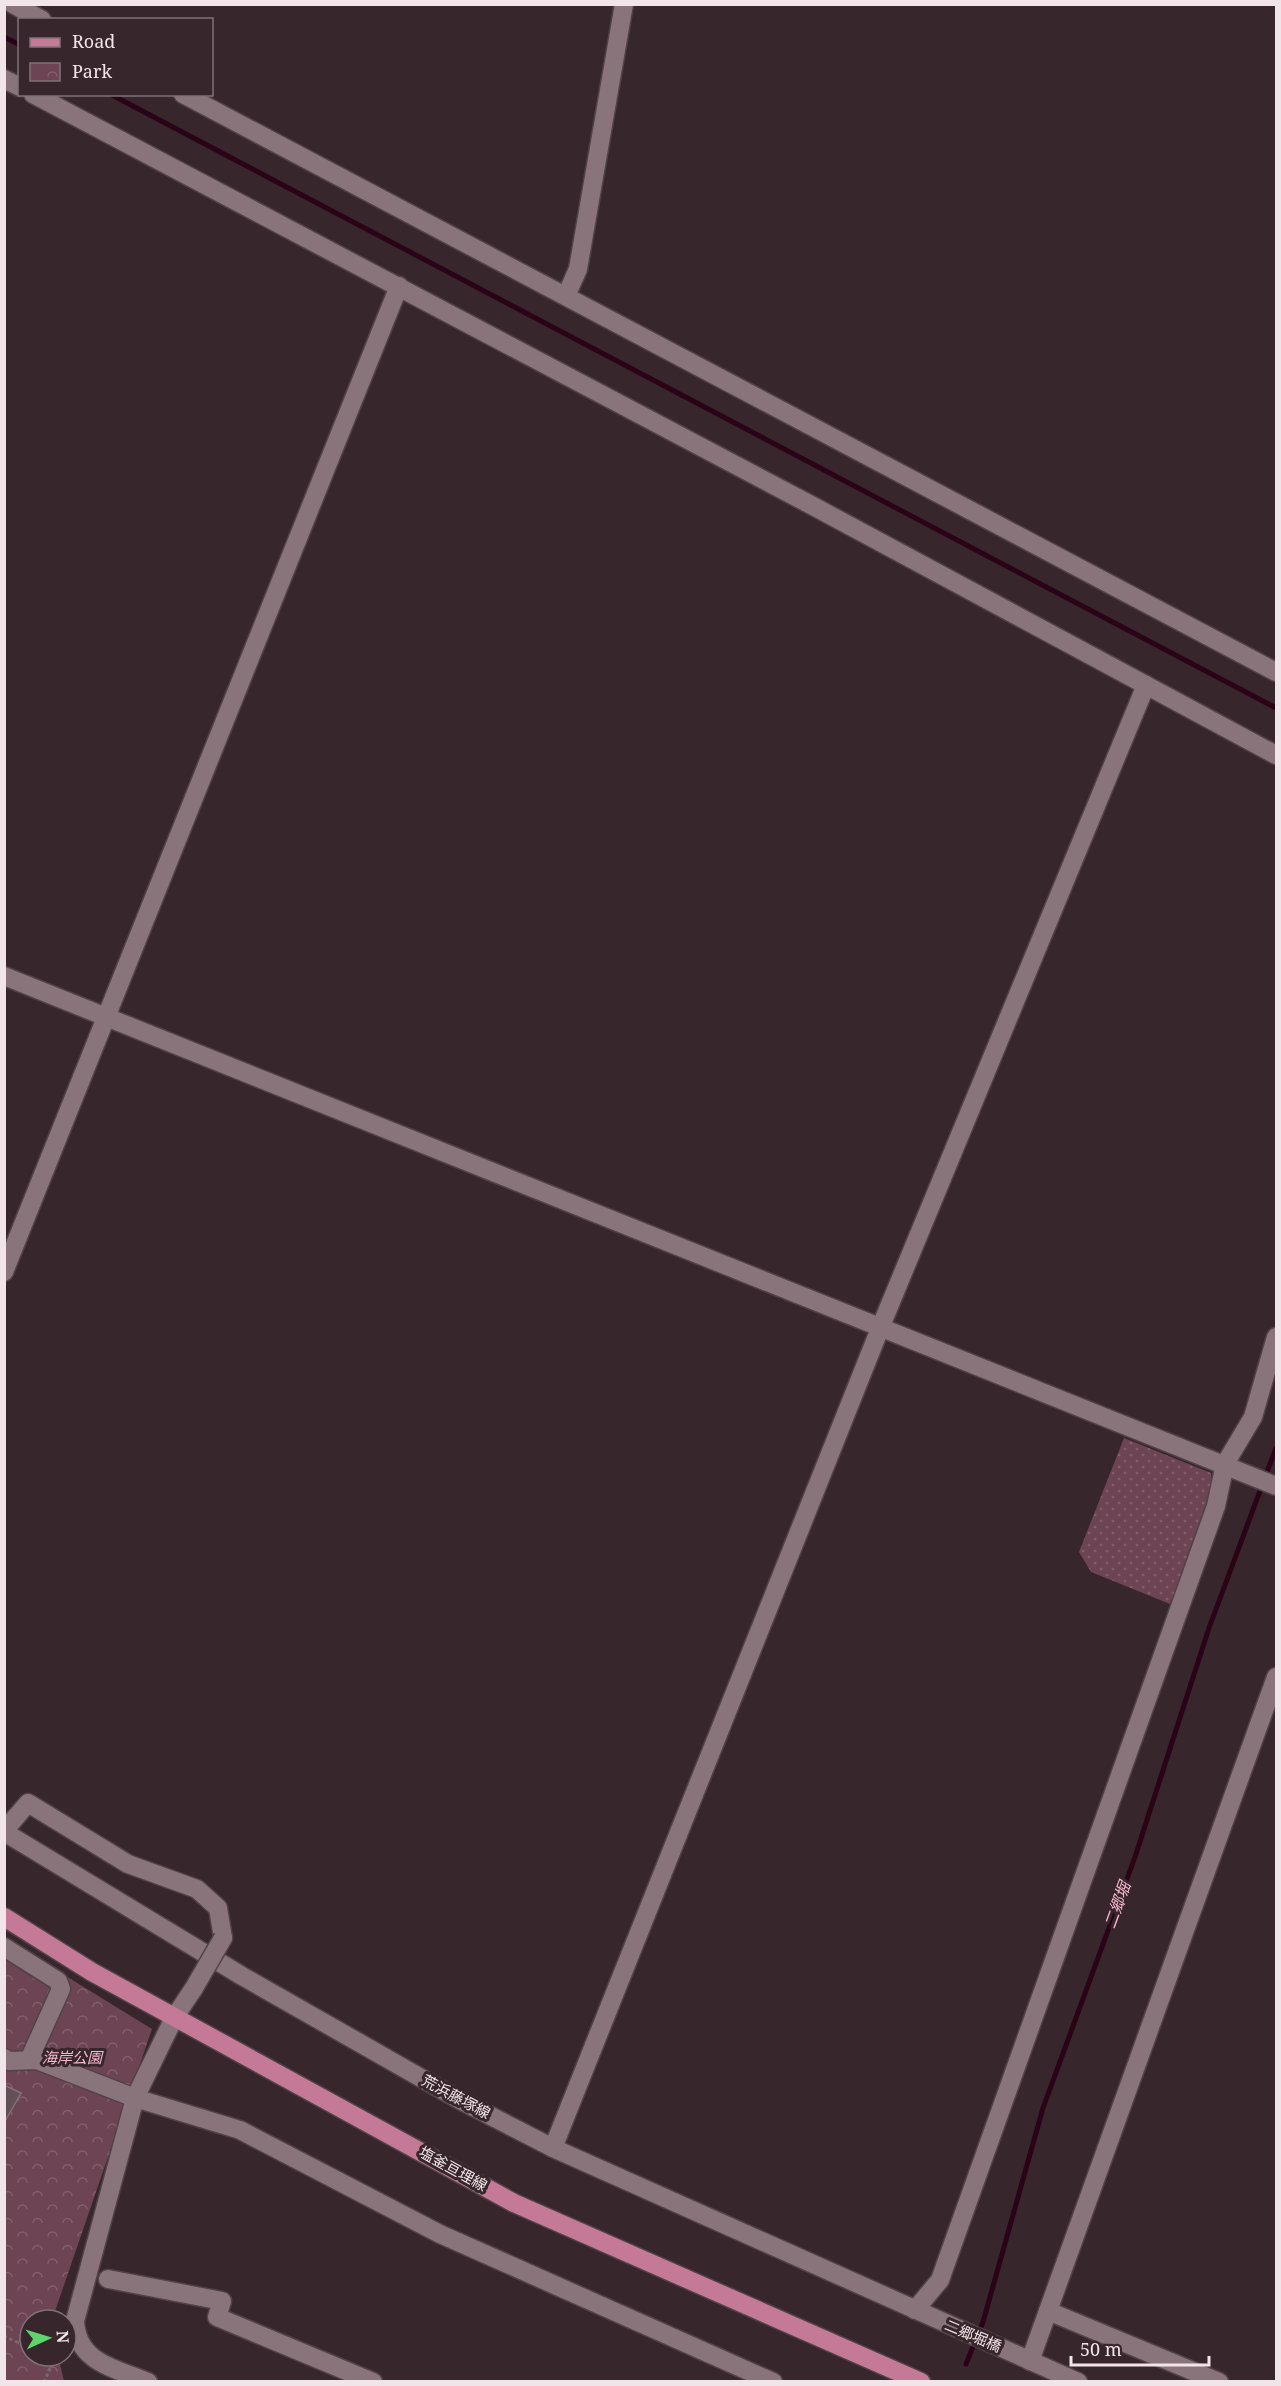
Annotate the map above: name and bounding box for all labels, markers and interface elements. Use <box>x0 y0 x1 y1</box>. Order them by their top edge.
legend <box>18 18 213 96</box>
text: Road <box>72 29 115 53</box>
text: Park <box>72 59 112 83</box>
water label: 二郷堀 <box>1098 1876 1137 1931</box>
park label: 海岸公園 <box>42 2047 104 2067</box>
street label: 荒浜藤塚線 <box>419 2070 494 2123</box>
street label: 塩釜亘理線 <box>416 2141 491 2195</box>
north arrow <box>18 2308 78 2368</box>
street label: 二郷堀橋 <box>942 2314 1005 2356</box>
scale bar <box>1071 2329 1209 2367</box>
text: N <box>52 2330 74 2344</box>
text: 50 m <box>1080 2337 1122 2361</box>

